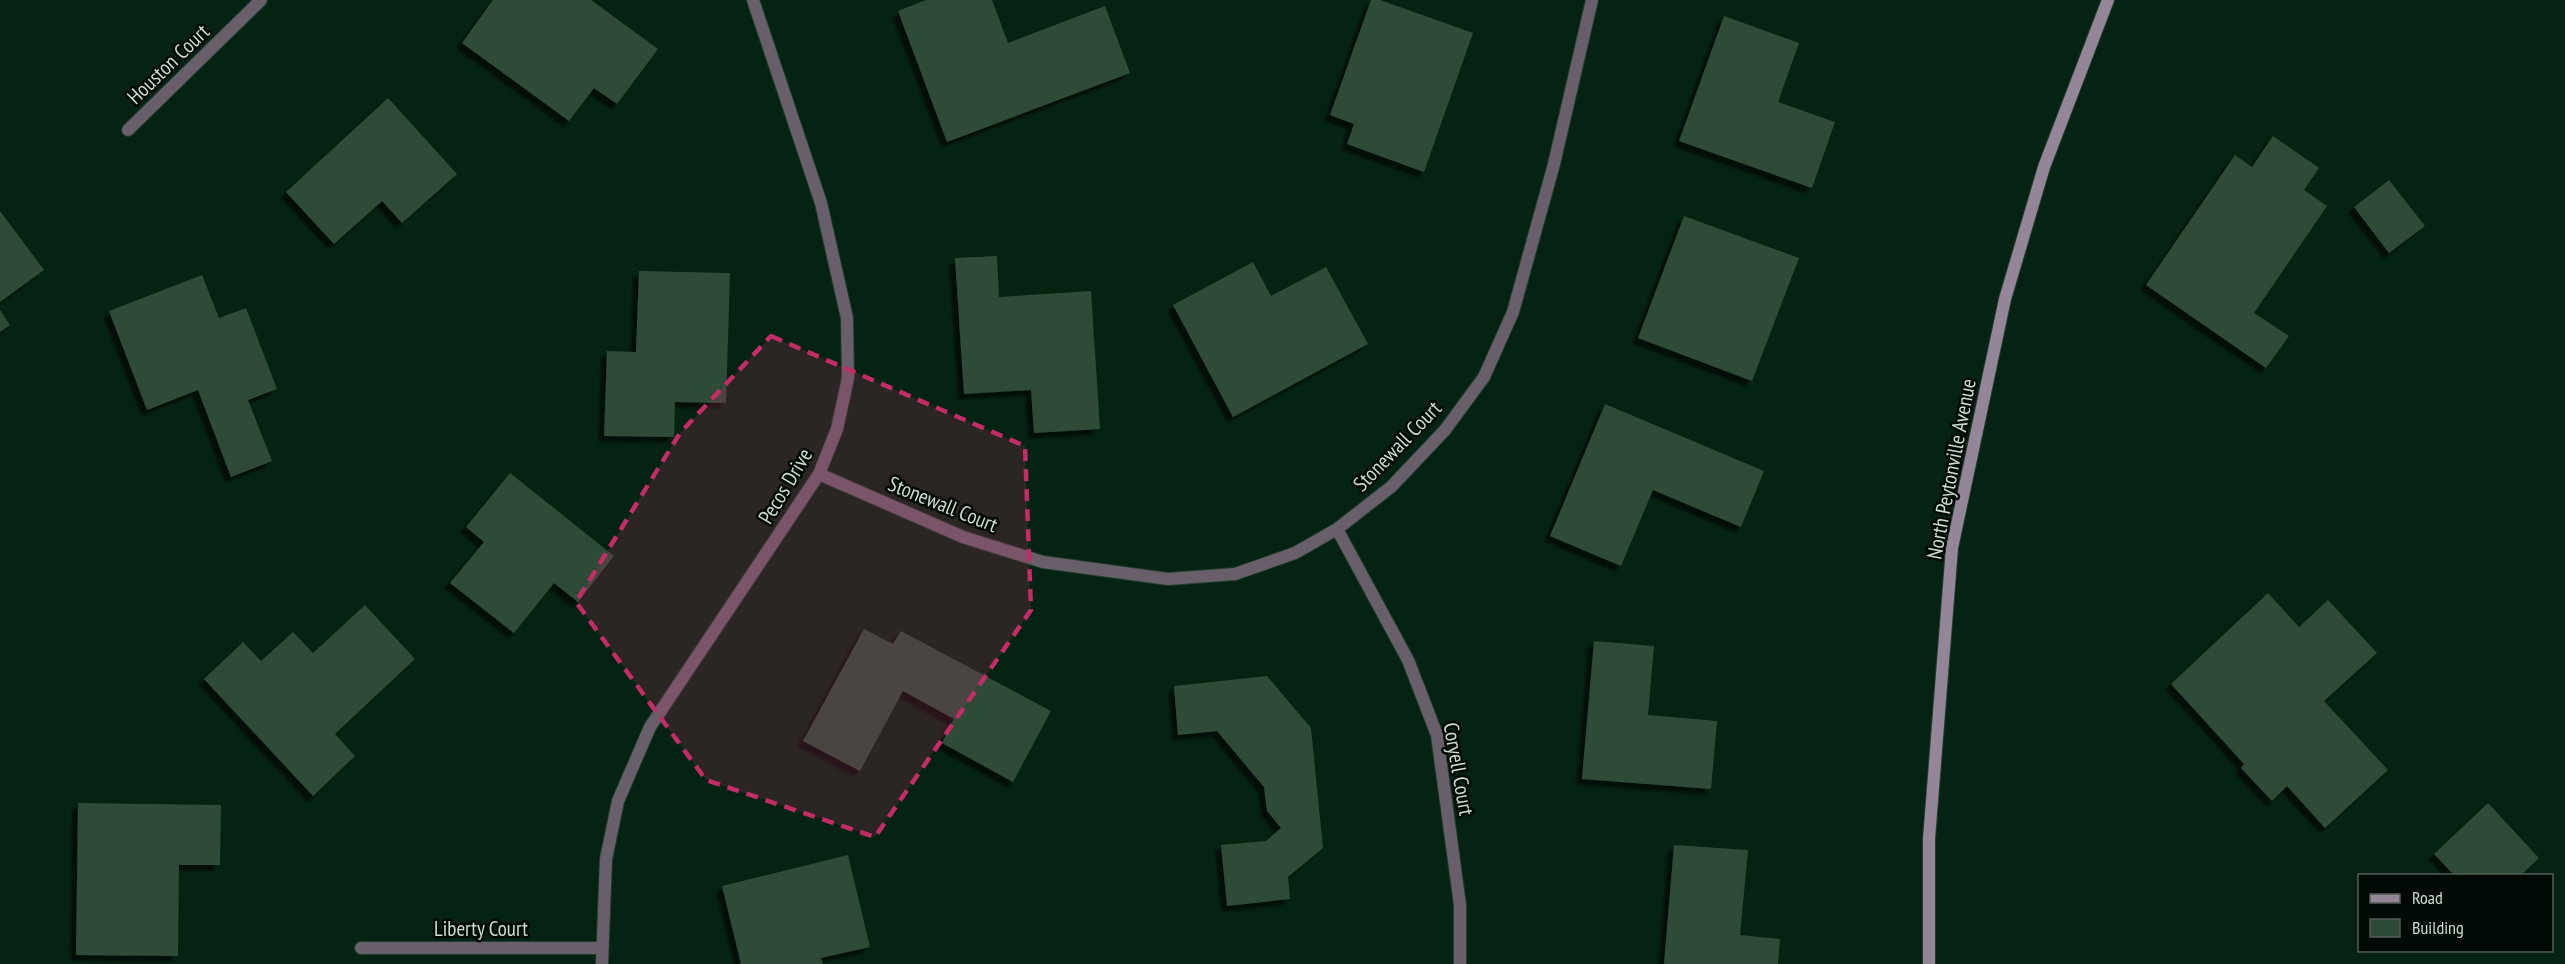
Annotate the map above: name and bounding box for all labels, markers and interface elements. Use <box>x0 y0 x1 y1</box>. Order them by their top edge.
street label: Houston Court <box>121 18 215 110</box>
street label: North Peytonville Avenue <box>1920 376 1982 562</box>
street label: Stonewall Court <box>1347 395 1447 497</box>
street label: Pecos Drive <box>752 443 818 529</box>
street label: Stonewall Court <box>884 470 1002 538</box>
street label: Coryell Court <box>1438 720 1480 818</box>
legend <box>2358 874 2553 952</box>
text: Road <box>2412 886 2443 909</box>
street label: Liberty Court <box>434 915 528 942</box>
text: Building <box>2412 916 2464 939</box>

